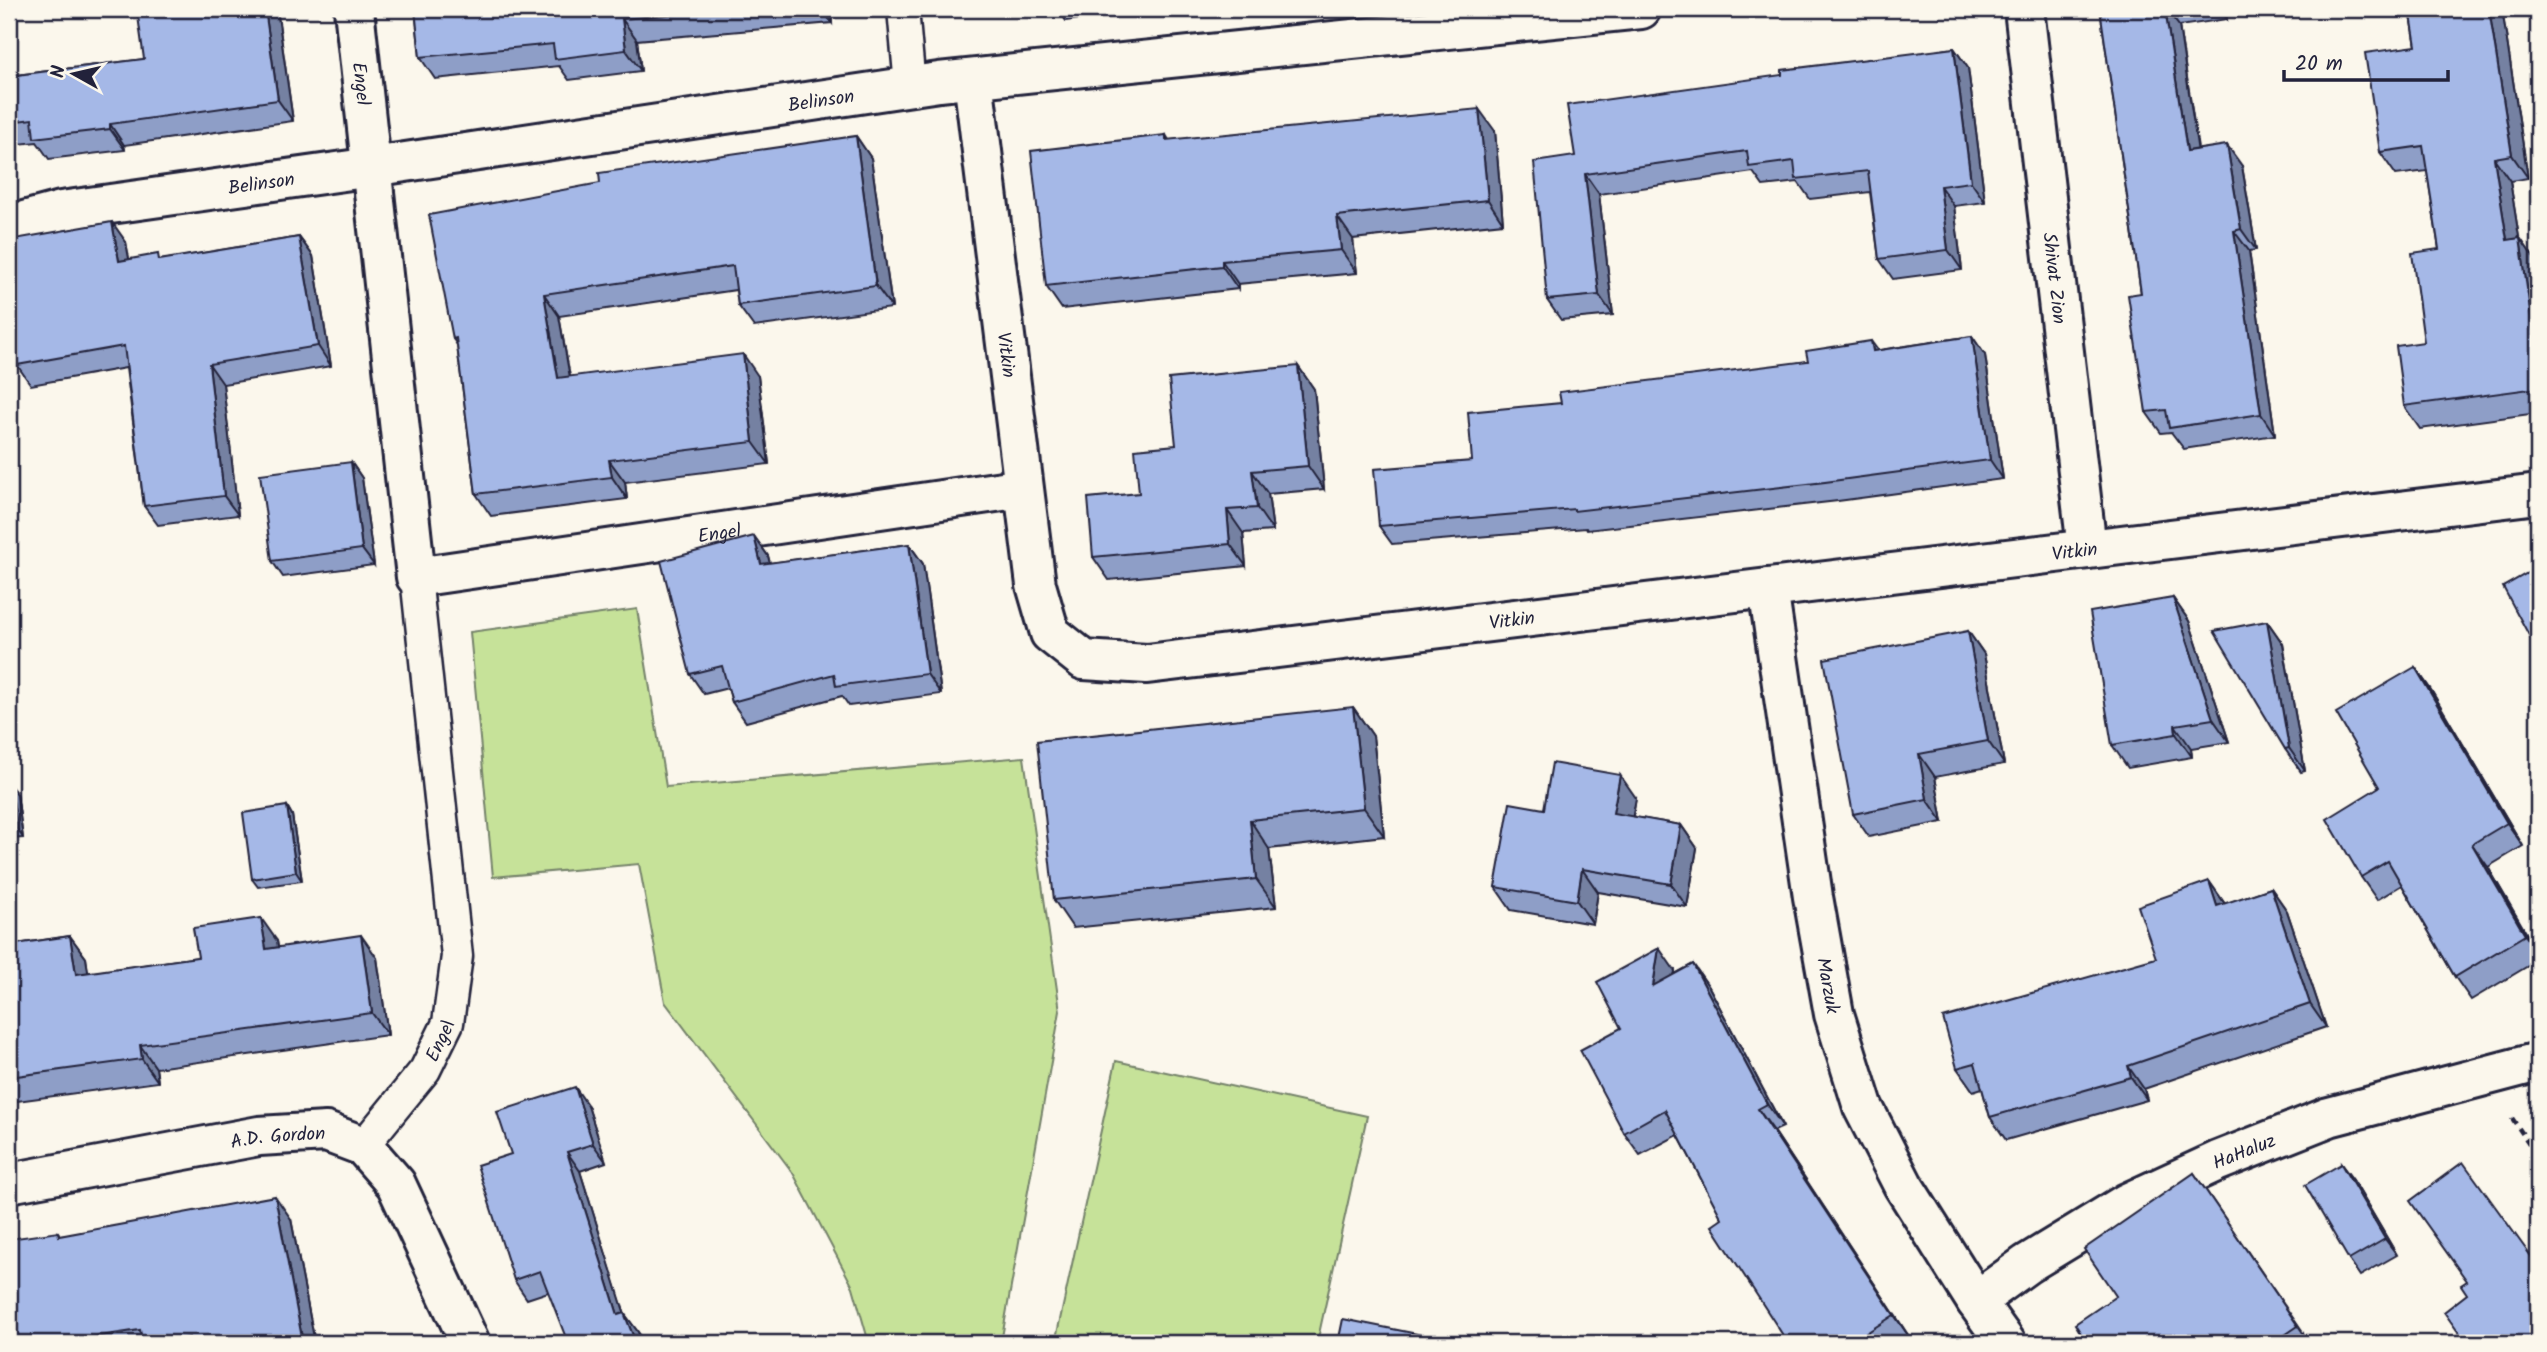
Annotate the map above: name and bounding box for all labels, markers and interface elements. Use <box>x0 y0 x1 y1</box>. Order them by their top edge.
north arrow <box>38 38 108 108</box>
scale bar <box>2284 38 2449 82</box>
text: 20 m <box>2295 48 2343 81</box>
street label: Engel <box>343 61 377 107</box>
text: N <box>43 64 75 80</box>
street label: Belinson <box>786 82 857 121</box>
street label: Belinson <box>226 165 297 204</box>
street label: Shivat Zion <box>2033 231 2074 326</box>
street label: Vitkin <box>988 331 1023 380</box>
street label: Engel <box>696 516 744 552</box>
street label: Vitkin <box>2050 535 2099 570</box>
street label: Vitkin <box>1488 604 1537 639</box>
street label: Marzuk <box>1807 955 1847 1016</box>
street label: Engel <box>418 1019 465 1067</box>
street label: A.D. Gordon <box>228 1119 326 1158</box>
street label: HaHaluz <box>2208 1127 2280 1179</box>

